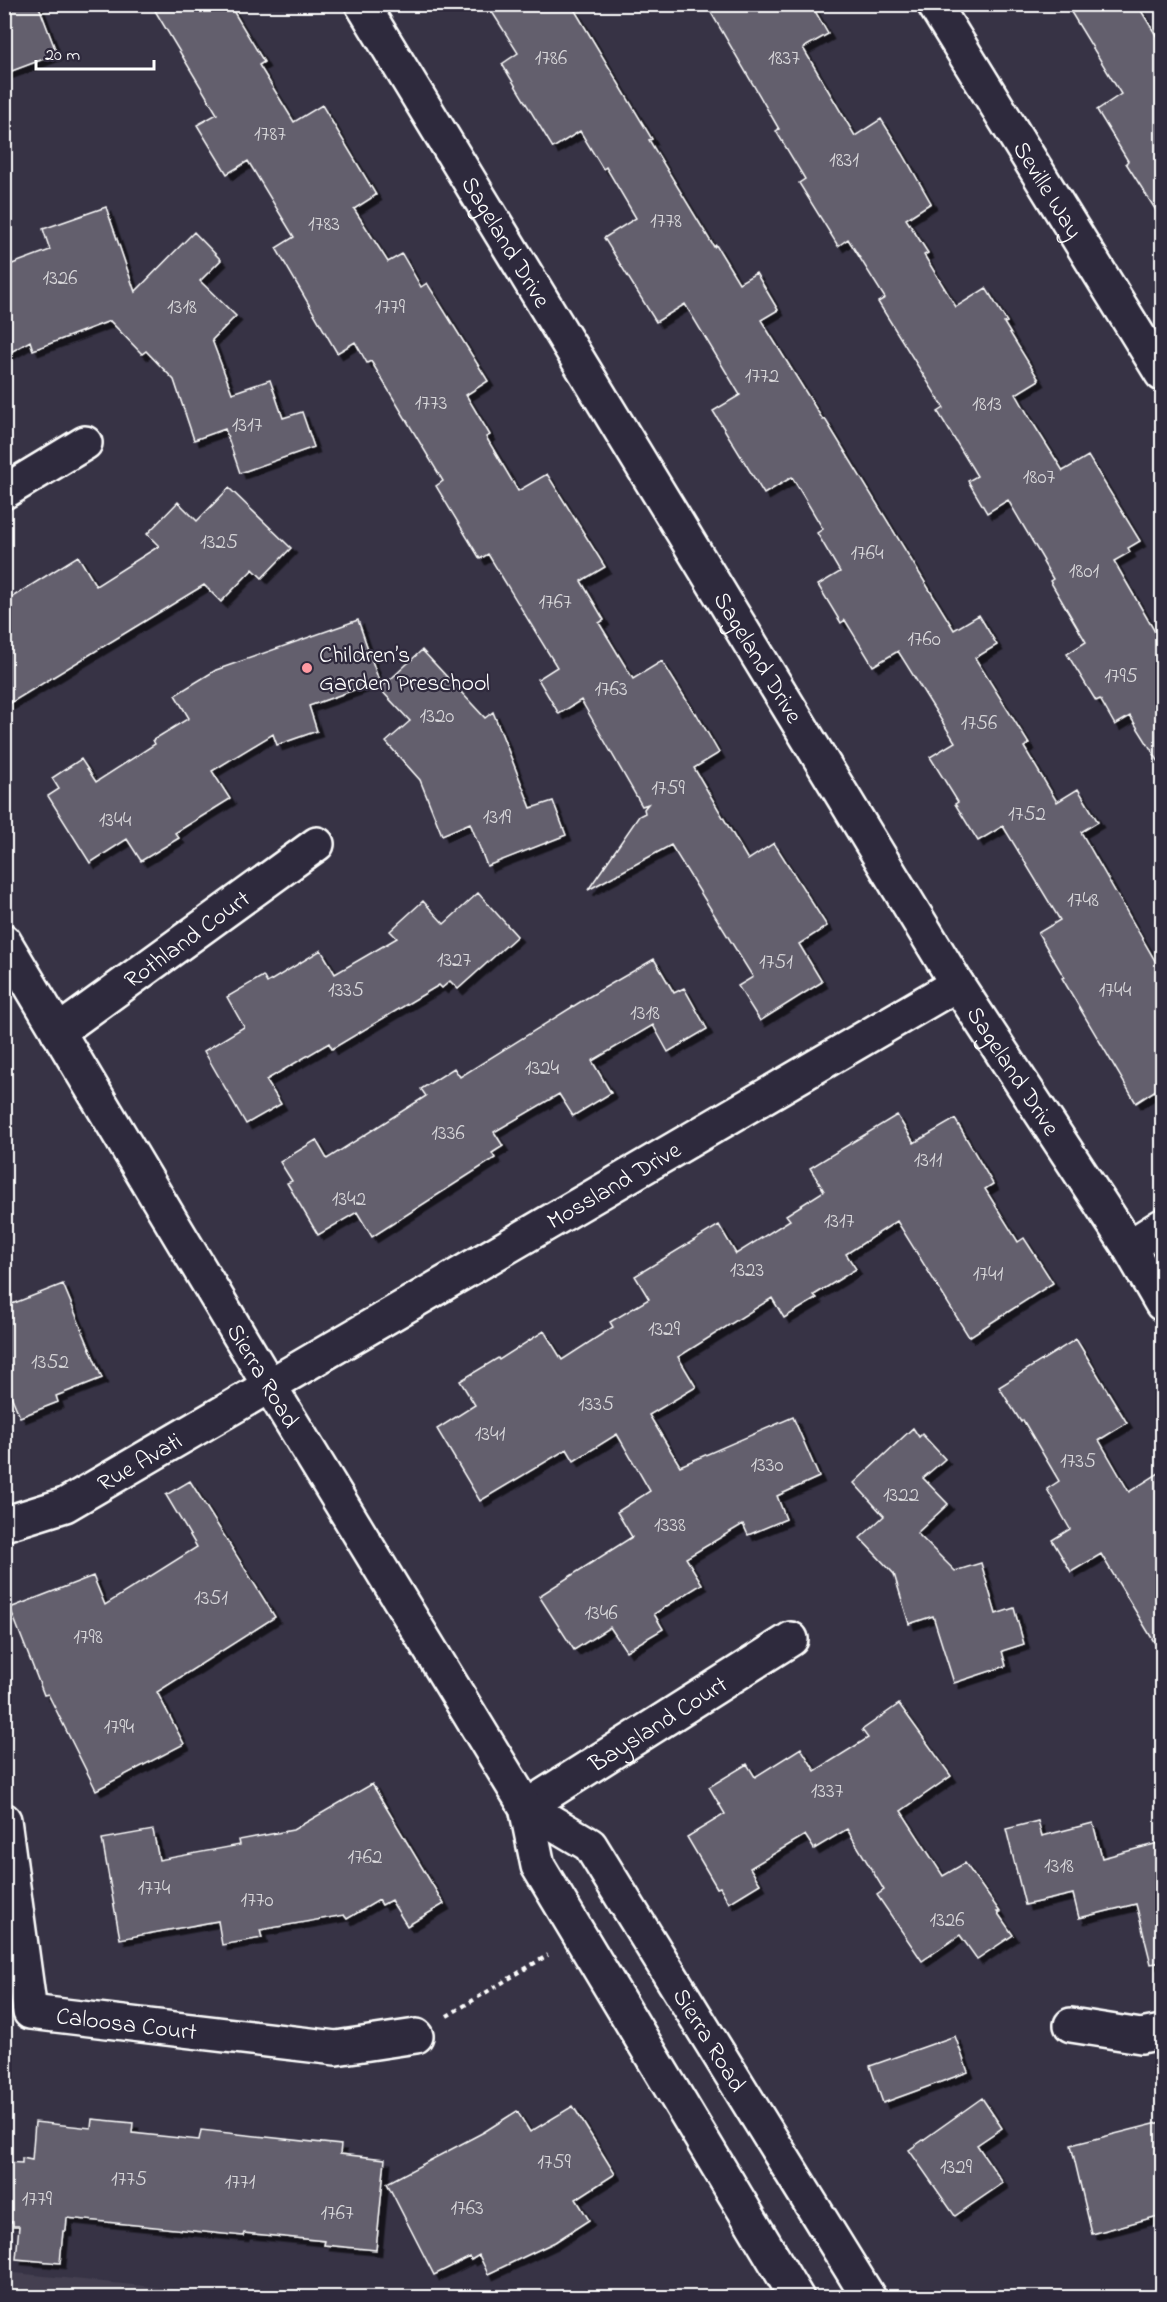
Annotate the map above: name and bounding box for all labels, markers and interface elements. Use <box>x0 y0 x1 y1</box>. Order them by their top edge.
scale bar <box>36 33 154 71</box>
text: 20 m <box>45 43 80 69</box>
house number: 1786 <box>535 44 567 74</box>
house number: 1837 <box>768 44 800 74</box>
house number: 1787 <box>254 120 286 150</box>
street label: Seville Way <box>1003 135 1090 247</box>
house number: 1831 <box>829 146 859 176</box>
street label: Sageland Drive <box>451 170 558 316</box>
house number: 1778 <box>650 207 682 237</box>
house number: 1783 <box>308 210 340 240</box>
house number: 1326 <box>42 264 78 294</box>
house number: 1318 <box>167 293 197 323</box>
house number: 1779 <box>375 293 406 323</box>
house number: 1772 <box>745 362 779 392</box>
house number: 1773 <box>415 389 447 419</box>
house number: 1813 <box>972 390 1002 420</box>
house number: 1317 <box>232 411 263 441</box>
house number: 1807 <box>1023 463 1055 493</box>
house number: 1325 <box>200 528 238 558</box>
house number: 1764 <box>850 539 884 569</box>
house number: 1801 <box>1069 557 1099 587</box>
street label: Sageland Drive <box>703 586 810 731</box>
house number: 1767 <box>538 588 572 618</box>
house number: 1760 <box>907 625 941 655</box>
place label: Children’s Garden Preschool <box>319 639 490 702</box>
marker: Children’s Garden Preschool <box>300 661 314 675</box>
house number: 1795 <box>1104 662 1138 692</box>
house number: 1763 <box>594 675 628 705</box>
house number: 1320 <box>420 702 454 732</box>
house number: 1756 <box>961 709 997 739</box>
house number: 1759 <box>651 774 686 804</box>
house number: 1752 <box>1008 800 1046 830</box>
house number: 1319 <box>483 803 512 833</box>
house number: 1344 <box>99 806 132 836</box>
street label: Rothland Court <box>118 883 258 998</box>
house number: 1748 <box>1067 886 1099 916</box>
house number: 1327 <box>437 946 472 976</box>
house number: 1751 <box>759 948 793 978</box>
house number: 1335 <box>328 976 364 1006</box>
house number: 1744 <box>1099 976 1132 1006</box>
house number: 1318 <box>630 999 660 1029</box>
street label: Sageland Drive <box>956 1000 1067 1144</box>
house number: 1324 <box>525 1054 560 1084</box>
house number: 1336 <box>431 1119 465 1149</box>
street label: Mossland Drive <box>541 1134 688 1240</box>
house number: 1311 <box>914 1146 943 1176</box>
house number: 1342 <box>332 1185 366 1215</box>
house number: 1317 <box>824 1207 855 1237</box>
house number: 1323 <box>730 1256 764 1286</box>
house number: 1741 <box>973 1260 1004 1290</box>
house number: 1329 <box>648 1315 681 1345</box>
street label: Sierra Road <box>216 1318 307 1436</box>
house number: 1352 <box>31 1348 69 1378</box>
house number: 1335 <box>578 1390 614 1420</box>
house number: 1341 <box>475 1420 506 1450</box>
street label: Rue Avati <box>92 1425 190 1502</box>
house number: 1735 <box>1060 1447 1096 1477</box>
house number: 1330 <box>750 1451 784 1481</box>
house number: 1322 <box>883 1481 919 1511</box>
house number: 1338 <box>654 1511 686 1541</box>
house number: 1351 <box>194 1584 228 1614</box>
house number: 1346 <box>584 1599 618 1629</box>
house number: 1798 <box>73 1623 103 1653</box>
street label: Baysland Court <box>582 1669 735 1783</box>
house number: 1794 <box>104 1713 134 1743</box>
house number: 1337 <box>811 1777 844 1807</box>
house number: 1762 <box>347 1843 383 1873</box>
house number: 1318 <box>1044 1852 1074 1882</box>
house number: 1774 <box>138 1874 171 1904</box>
house number: 1770 <box>240 1886 274 1916</box>
house number: 1326 <box>929 1906 965 1936</box>
street label: Sierra Road <box>662 1982 753 2100</box>
street label: Caloosa Court <box>54 2000 198 2051</box>
house number: 1759 <box>537 2148 572 2178</box>
house number: 1329 <box>940 2153 973 2183</box>
house number: 1775 <box>111 2165 147 2195</box>
house number: 1771 <box>225 2168 256 2198</box>
house number: 1779 <box>22 2185 53 2215</box>
house number: 1763 <box>450 2194 484 2224</box>
house number: 1767 <box>320 2199 354 2229</box>

